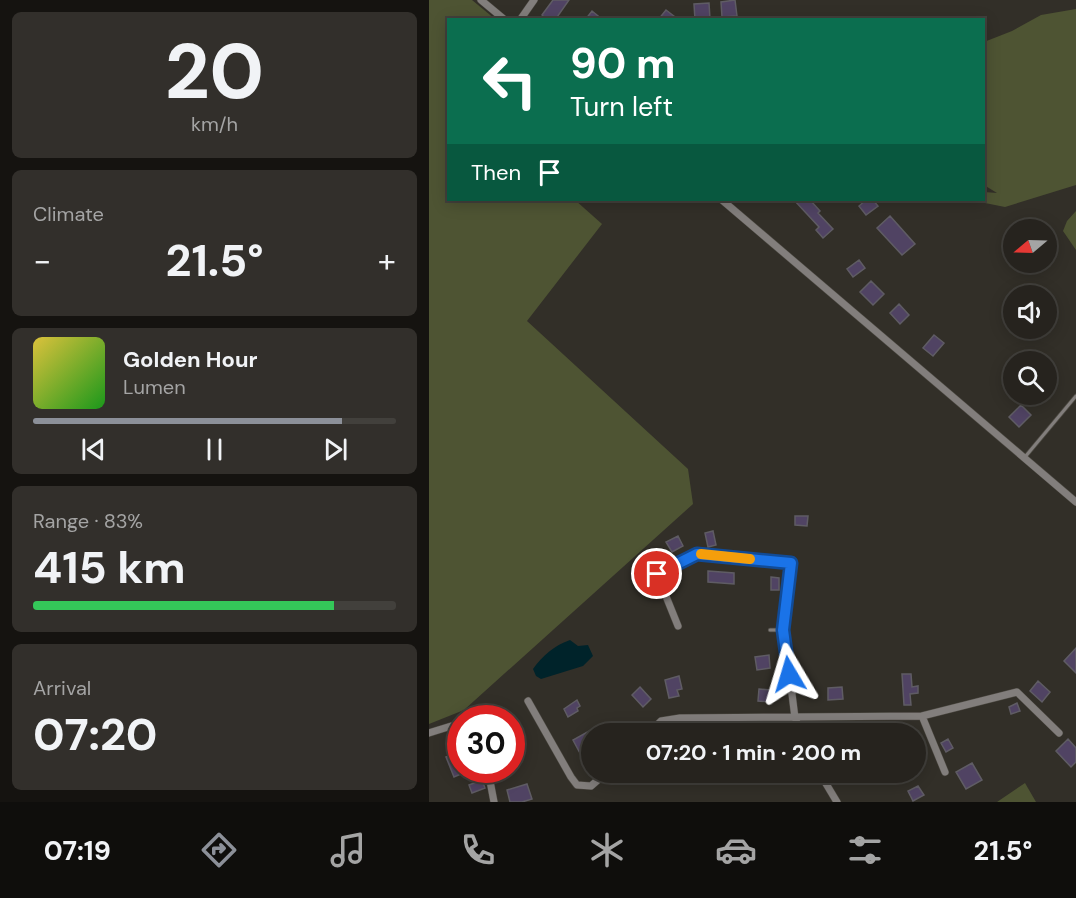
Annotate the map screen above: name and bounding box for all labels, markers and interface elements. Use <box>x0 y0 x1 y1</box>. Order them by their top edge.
text: 20 <box>165 21 264 122</box>
text: 90 m <box>570 36 676 91</box>
icon: left <box>471 42 549 120</box>
text: Turn left <box>570 89 673 124</box>
text: km/h <box>191 111 238 137</box>
icon: arrive <box>533 156 566 189</box>
text: Then <box>471 158 521 187</box>
text: Climate <box>33 201 104 227</box>
north arrow <box>1003 219 1057 273</box>
map controls <box>1003 219 1057 405</box>
text: 21.5° <box>165 231 264 290</box>
text: − <box>33 239 51 282</box>
text: + <box>378 239 396 282</box>
button: sound <box>1003 285 1057 339</box>
text: Golden Hour <box>123 345 258 374</box>
button: search <box>1003 351 1057 405</box>
text: Lumen <box>123 374 186 400</box>
icon: previous <box>77 433 110 466</box>
icon: pause <box>198 433 231 466</box>
icon: next <box>319 433 352 466</box>
text: Range · 83% <box>33 508 143 534</box>
text: 415 km <box>33 538 186 597</box>
pin <box>631 548 682 599</box>
icon: arrive <box>640 557 673 590</box>
position arrow <box>757 642 821 706</box>
text: Arrival <box>33 675 91 701</box>
text: 07:20 <box>33 705 157 764</box>
speed limit sign: 30 <box>447 705 525 783</box>
text: 07:20 · 1 min · 200 m <box>646 738 861 767</box>
icon: directions <box>198 829 240 871</box>
icon: music <box>327 829 369 871</box>
icon: phone <box>457 829 499 871</box>
icon: climate <box>586 829 628 871</box>
icon: car <box>715 829 757 871</box>
icon: filters <box>844 829 886 871</box>
text: 07:19 <box>44 833 111 868</box>
text: 21.5° <box>974 833 1032 868</box>

